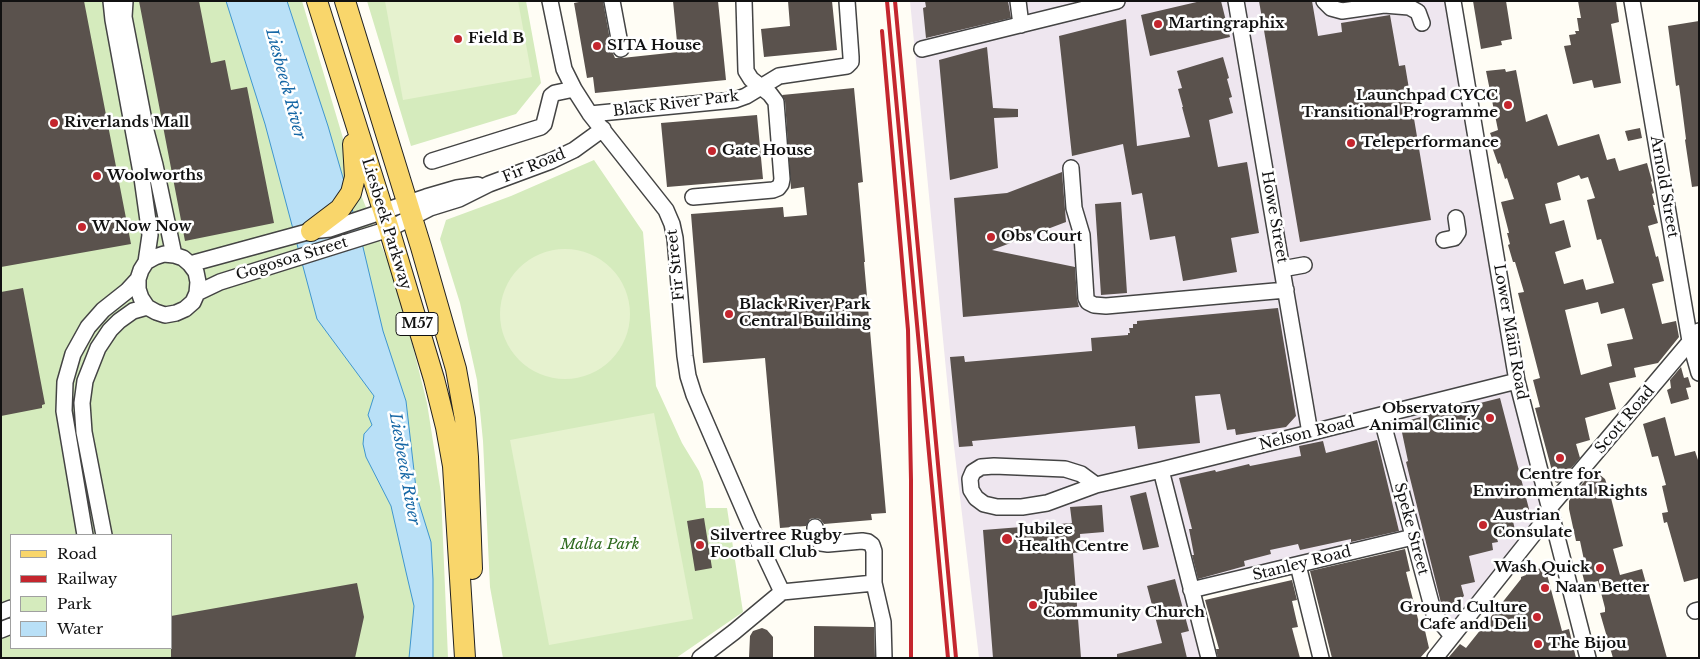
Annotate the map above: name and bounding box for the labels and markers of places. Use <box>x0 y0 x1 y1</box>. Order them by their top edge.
place label: Martingraphix <box>1168 15 1285 33</box>
marker: Martingraphix <box>1152 18 1164 30</box>
place label: Field B <box>468 30 524 48</box>
marker: Field B <box>452 33 464 45</box>
place label: SITA House <box>607 37 701 55</box>
marker: SITA House <box>591 40 603 52</box>
place label: Launchpad CYCC Transitional Programme <box>1302 87 1498 122</box>
marker: Launchpad CYCC Transitional Programme <box>1502 99 1514 111</box>
place label: Riverlands Mall <box>64 114 189 132</box>
marker: Riverlands Mall <box>48 117 60 129</box>
place label: Teleperformance <box>1361 134 1499 152</box>
marker: Teleperformance <box>1345 137 1357 149</box>
place label: Gate House <box>722 142 812 160</box>
marker: Gate House <box>706 145 718 157</box>
place label: Woolworths <box>107 167 203 185</box>
marker: Woolworths <box>91 170 103 182</box>
place label: W Now Now <box>92 218 192 236</box>
marker: W Now Now <box>76 221 88 233</box>
place label: Obs Court <box>1001 228 1082 246</box>
marker: Obs Court <box>985 231 997 243</box>
place label: Black River Park Central Building <box>739 296 871 331</box>
marker: Black River Park Central Building <box>723 308 735 320</box>
place label: Observatory Animal Clinic <box>1369 400 1480 435</box>
marker: Observatory Animal Clinic <box>1484 412 1496 424</box>
marker: Centre for Environmental Rights <box>1554 452 1566 464</box>
place label: Centre for Environmental Rights <box>1472 466 1648 501</box>
place label: Austrian Consulate <box>1493 507 1572 542</box>
marker: Austrian Consulate <box>1477 519 1489 531</box>
place label: Jubilee Health Centre <box>1018 521 1129 556</box>
place label: Silvertree Rugby Football Club <box>710 527 842 562</box>
marker: Jubilee Health Centre <box>1000 532 1014 546</box>
marker: Silvertree Rugby Football Club <box>694 539 706 551</box>
place label: Wash Quick <box>1494 559 1590 577</box>
marker: Wash Quick <box>1594 562 1606 574</box>
place label: Naan Better <box>1555 579 1649 597</box>
marker: Naan Better <box>1539 582 1551 594</box>
place label: Jubilee Community Church <box>1043 587 1205 622</box>
marker: Jubilee Community Church <box>1027 599 1039 611</box>
place label: Ground Culture Cafe and Deli <box>1400 599 1527 634</box>
marker: Ground Culture Cafe and Deli <box>1531 611 1543 623</box>
place label: The Bijou <box>1548 635 1627 653</box>
marker: The Bijou <box>1532 638 1544 650</box>

